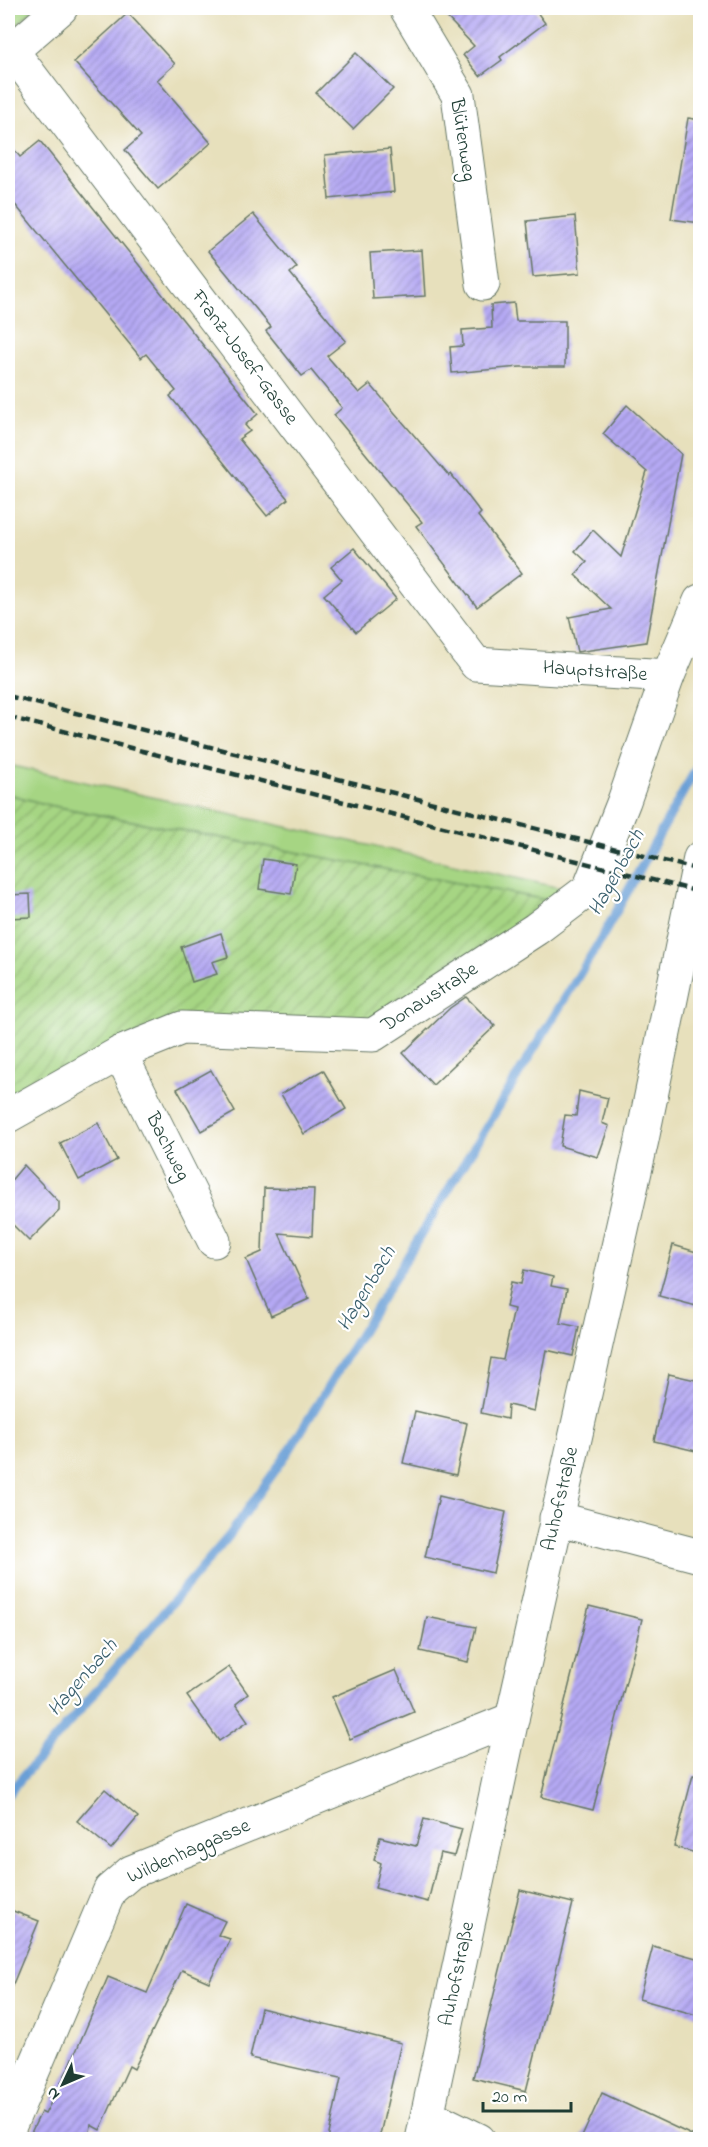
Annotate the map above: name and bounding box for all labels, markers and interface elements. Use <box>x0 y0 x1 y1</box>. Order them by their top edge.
street label: Blütenweg <box>440 95 483 184</box>
street label: Franz-Josef-Gasse <box>183 283 305 432</box>
street label: Hauptstraße <box>542 654 648 690</box>
water label: Hagenbach <box>581 824 654 922</box>
street label: Donaustraße <box>375 956 484 1041</box>
street label: Bachweg <box>136 1107 197 1187</box>
water label: Hagenbach <box>330 1240 406 1338</box>
street label: Auhofstraße <box>535 1444 587 1554</box>
water label: Hagenbach <box>41 1632 127 1724</box>
street label: Wildenhaggasse <box>123 1812 256 1893</box>
street label: Auhofstraße <box>433 1919 483 2029</box>
north arrow <box>33 2054 93 2114</box>
scale bar <box>483 2075 572 2113</box>
text: N <box>41 2081 66 2105</box>
text: 20 m <box>492 2085 527 2111</box>

